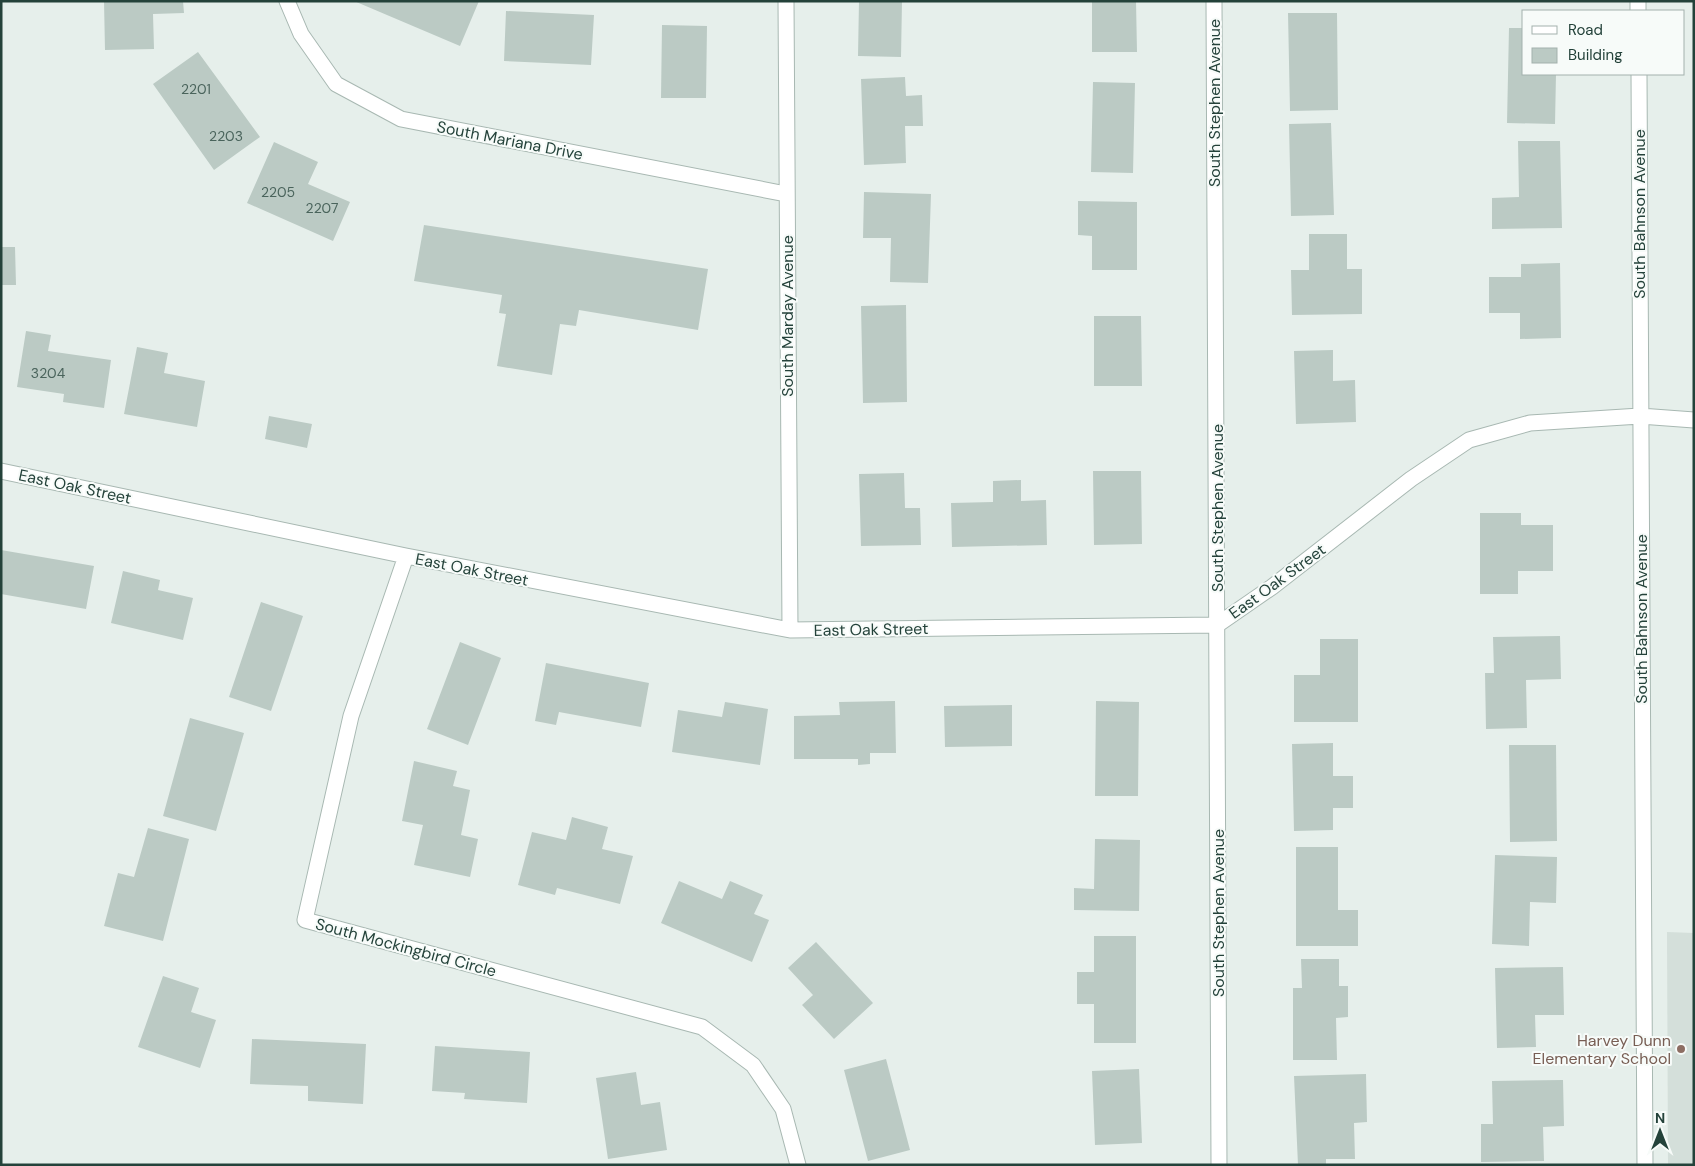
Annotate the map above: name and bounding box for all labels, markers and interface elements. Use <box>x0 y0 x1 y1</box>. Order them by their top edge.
legend <box>1522 10 1685 75</box>
street label: South Stephen Avenue <box>1204 19 1225 187</box>
text: Road <box>1568 20 1603 40</box>
text: Building <box>1568 45 1623 65</box>
house number: 2201 <box>181 80 211 98</box>
street label: South Mariana Drive <box>435 116 585 165</box>
house number: 2203 <box>209 127 243 145</box>
street label: South Bahnson Avenue <box>1629 129 1650 299</box>
house number: 2205 <box>261 183 295 201</box>
house number: 2207 <box>306 199 338 217</box>
street label: South Marday Avenue <box>777 235 798 397</box>
house number: 3204 <box>31 364 66 382</box>
street label: South Stephen Avenue <box>1207 424 1228 592</box>
street label: East Oak Street <box>17 464 133 509</box>
street label: South Bahnson Avenue <box>1631 534 1652 704</box>
street label: East Oak Street <box>1225 539 1330 624</box>
street label: East Oak Street <box>414 548 530 591</box>
street label: East Oak Street <box>813 618 929 641</box>
street label: South Stephen Avenue <box>1208 829 1229 997</box>
street label: South Mockingbird Circle <box>313 913 499 982</box>
place label: Harvey Dunn Elementary School <box>1533 1030 1671 1069</box>
marker: Harvey Dunn Elementary School <box>1675 1043 1687 1055</box>
north arrow <box>1635 1106 1685 1156</box>
text: N <box>1655 1109 1665 1127</box>

